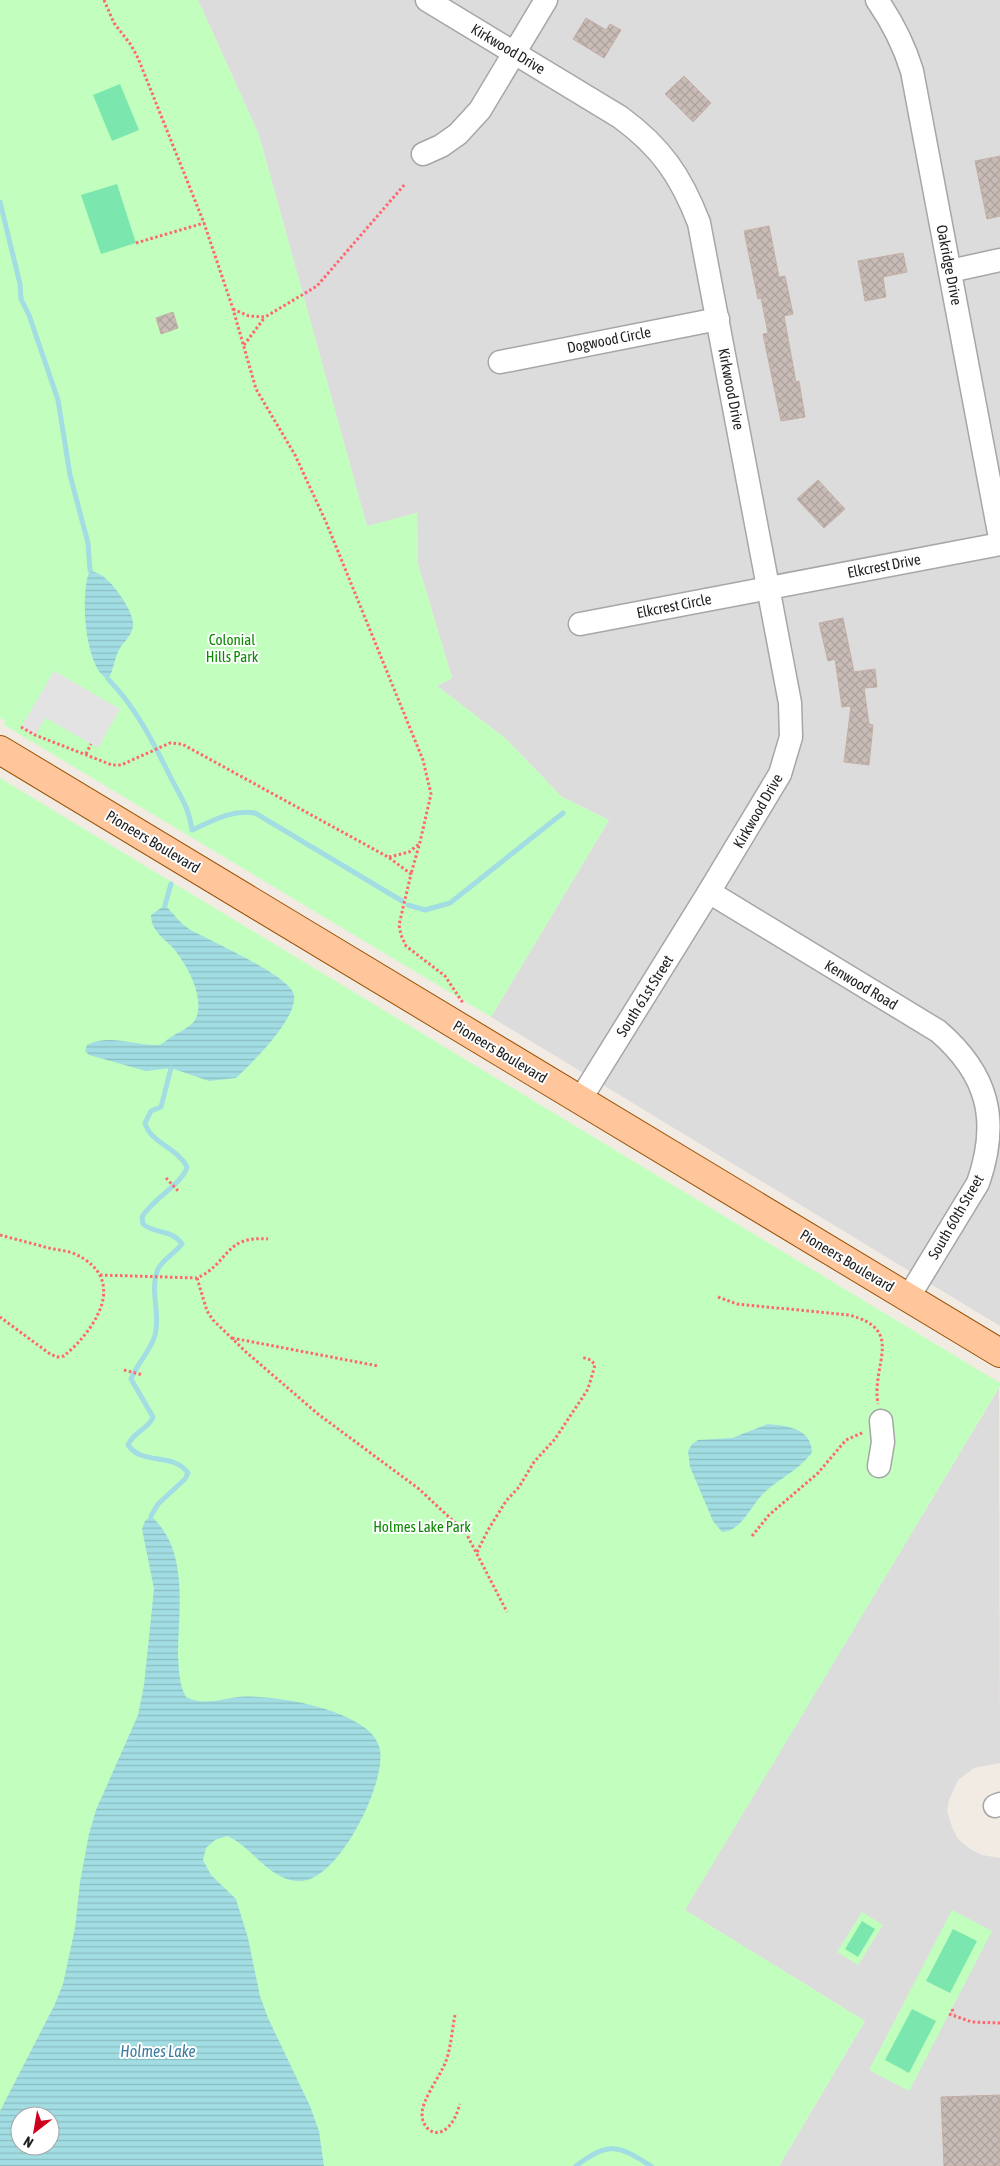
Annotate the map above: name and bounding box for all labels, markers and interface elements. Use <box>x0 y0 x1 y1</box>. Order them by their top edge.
street label: Kirkwood Drive <box>468 20 548 77</box>
street label: Oakridge Drive <box>933 223 966 307</box>
street label: Dogwood Circle <box>566 323 652 356</box>
street label: Kirkwood Drive <box>715 347 748 431</box>
street label: Elkcrest Drive <box>846 550 922 581</box>
street label: Elkcrest Circle <box>635 590 713 621</box>
park label: Colonial Hills Park <box>206 631 259 665</box>
street label: Kirkwood Drive <box>729 770 786 851</box>
street label: Pioneers Boulevard <box>103 807 203 876</box>
street label: South 61st Street <box>613 952 676 1040</box>
street label: Kenwood Road <box>822 956 901 1013</box>
street label: Pioneers Boulevard <box>450 1017 550 1086</box>
street label: South 60th Street <box>924 1171 987 1262</box>
street label: Pioneers Boulevard <box>797 1226 897 1295</box>
park label: Holmes Lake Park <box>373 1518 471 1535</box>
water label: Holmes Lake <box>120 2042 196 2060</box>
north arrow <box>10 2106 60 2156</box>
text: N <box>21 2133 36 2151</box>

